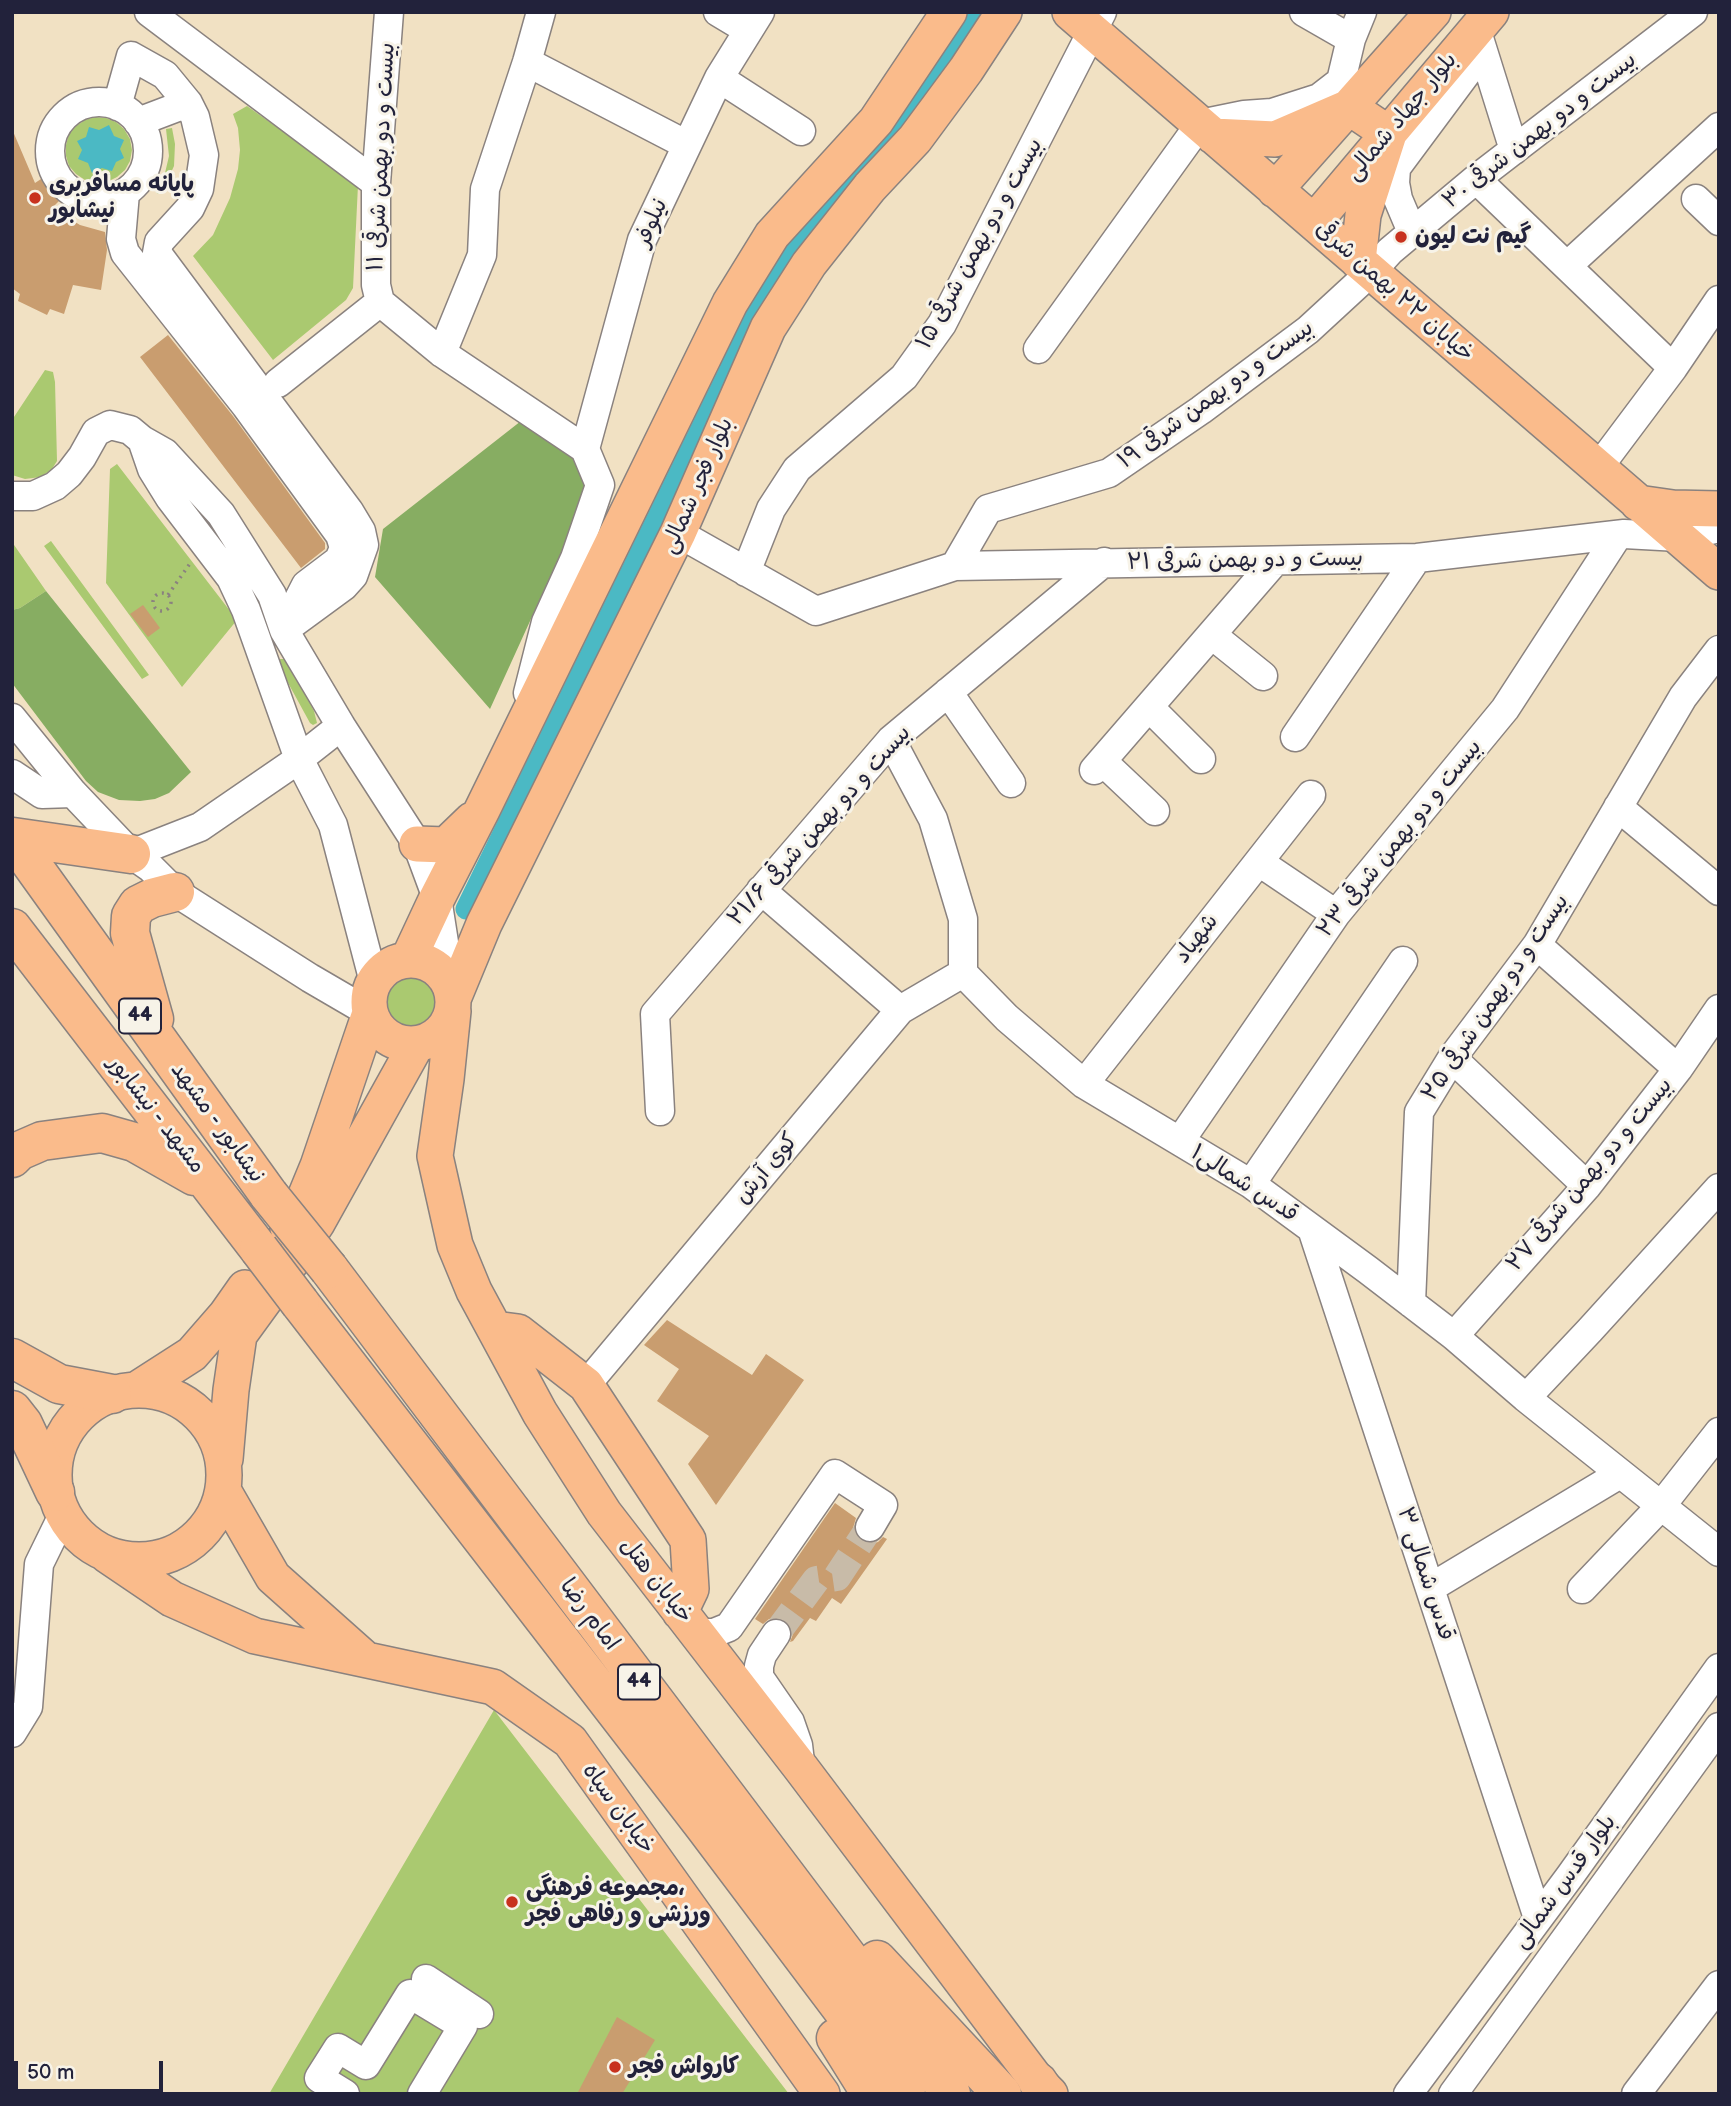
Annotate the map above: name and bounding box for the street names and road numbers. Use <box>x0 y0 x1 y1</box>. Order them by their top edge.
street label: بیست و دو بهمن شرقی ۱۱ <box>362 42 402 272</box>
street label: بلوار جهاد شمالی <box>1340 47 1464 187</box>
street label: بیست و دو بهمن شرقی ۳۰ <box>1437 47 1643 215</box>
street label: بیست و دو بهمن شرقی ۱۵ <box>911 134 1049 354</box>
street label: نیلوفر <box>630 195 674 251</box>
street label: خیابان ۲۲ بهمن شرقی <box>1309 216 1479 368</box>
street label: بیست و دو بهمن شرقی ۱۹ <box>1113 315 1319 475</box>
street label: بلوار فجر شمالی <box>656 414 740 558</box>
street label: بیست و دو بهمن شرقی ۲۱ <box>1127 545 1363 577</box>
street label: بیست و دو بهمن شرقی ۲۱/۶ <box>723 720 917 932</box>
street label: بیست و دو بهمن شرقی ۲۳ <box>1312 734 1488 944</box>
street label: بیست و دو بهمن شرقی ۲۵ <box>1416 889 1576 1107</box>
street label: شهیاد <box>1169 909 1225 969</box>
road number: 44 <box>119 998 161 1034</box>
street label: مشهد - نیشابور <box>101 1050 211 1180</box>
street label: نیشابور - مشهد <box>164 1057 270 1189</box>
street label: بیست و دو بهمن شرقی ۲۷ <box>1501 1073 1679 1277</box>
street label: کوی آرش <box>729 1128 805 1210</box>
street label: قدس شمالی۱ <box>1185 1139 1303 1229</box>
street label: قدس شمالی ۳ <box>1390 1504 1460 1644</box>
street label: خیابان هتل <box>614 1533 698 1629</box>
street label: امام رضا <box>553 1574 625 1656</box>
road number: 44 <box>618 1664 660 1700</box>
street label: خیابان سپاه <box>576 1758 660 1860</box>
street label: بلوار قدس شمالی <box>1507 1810 1623 1954</box>

